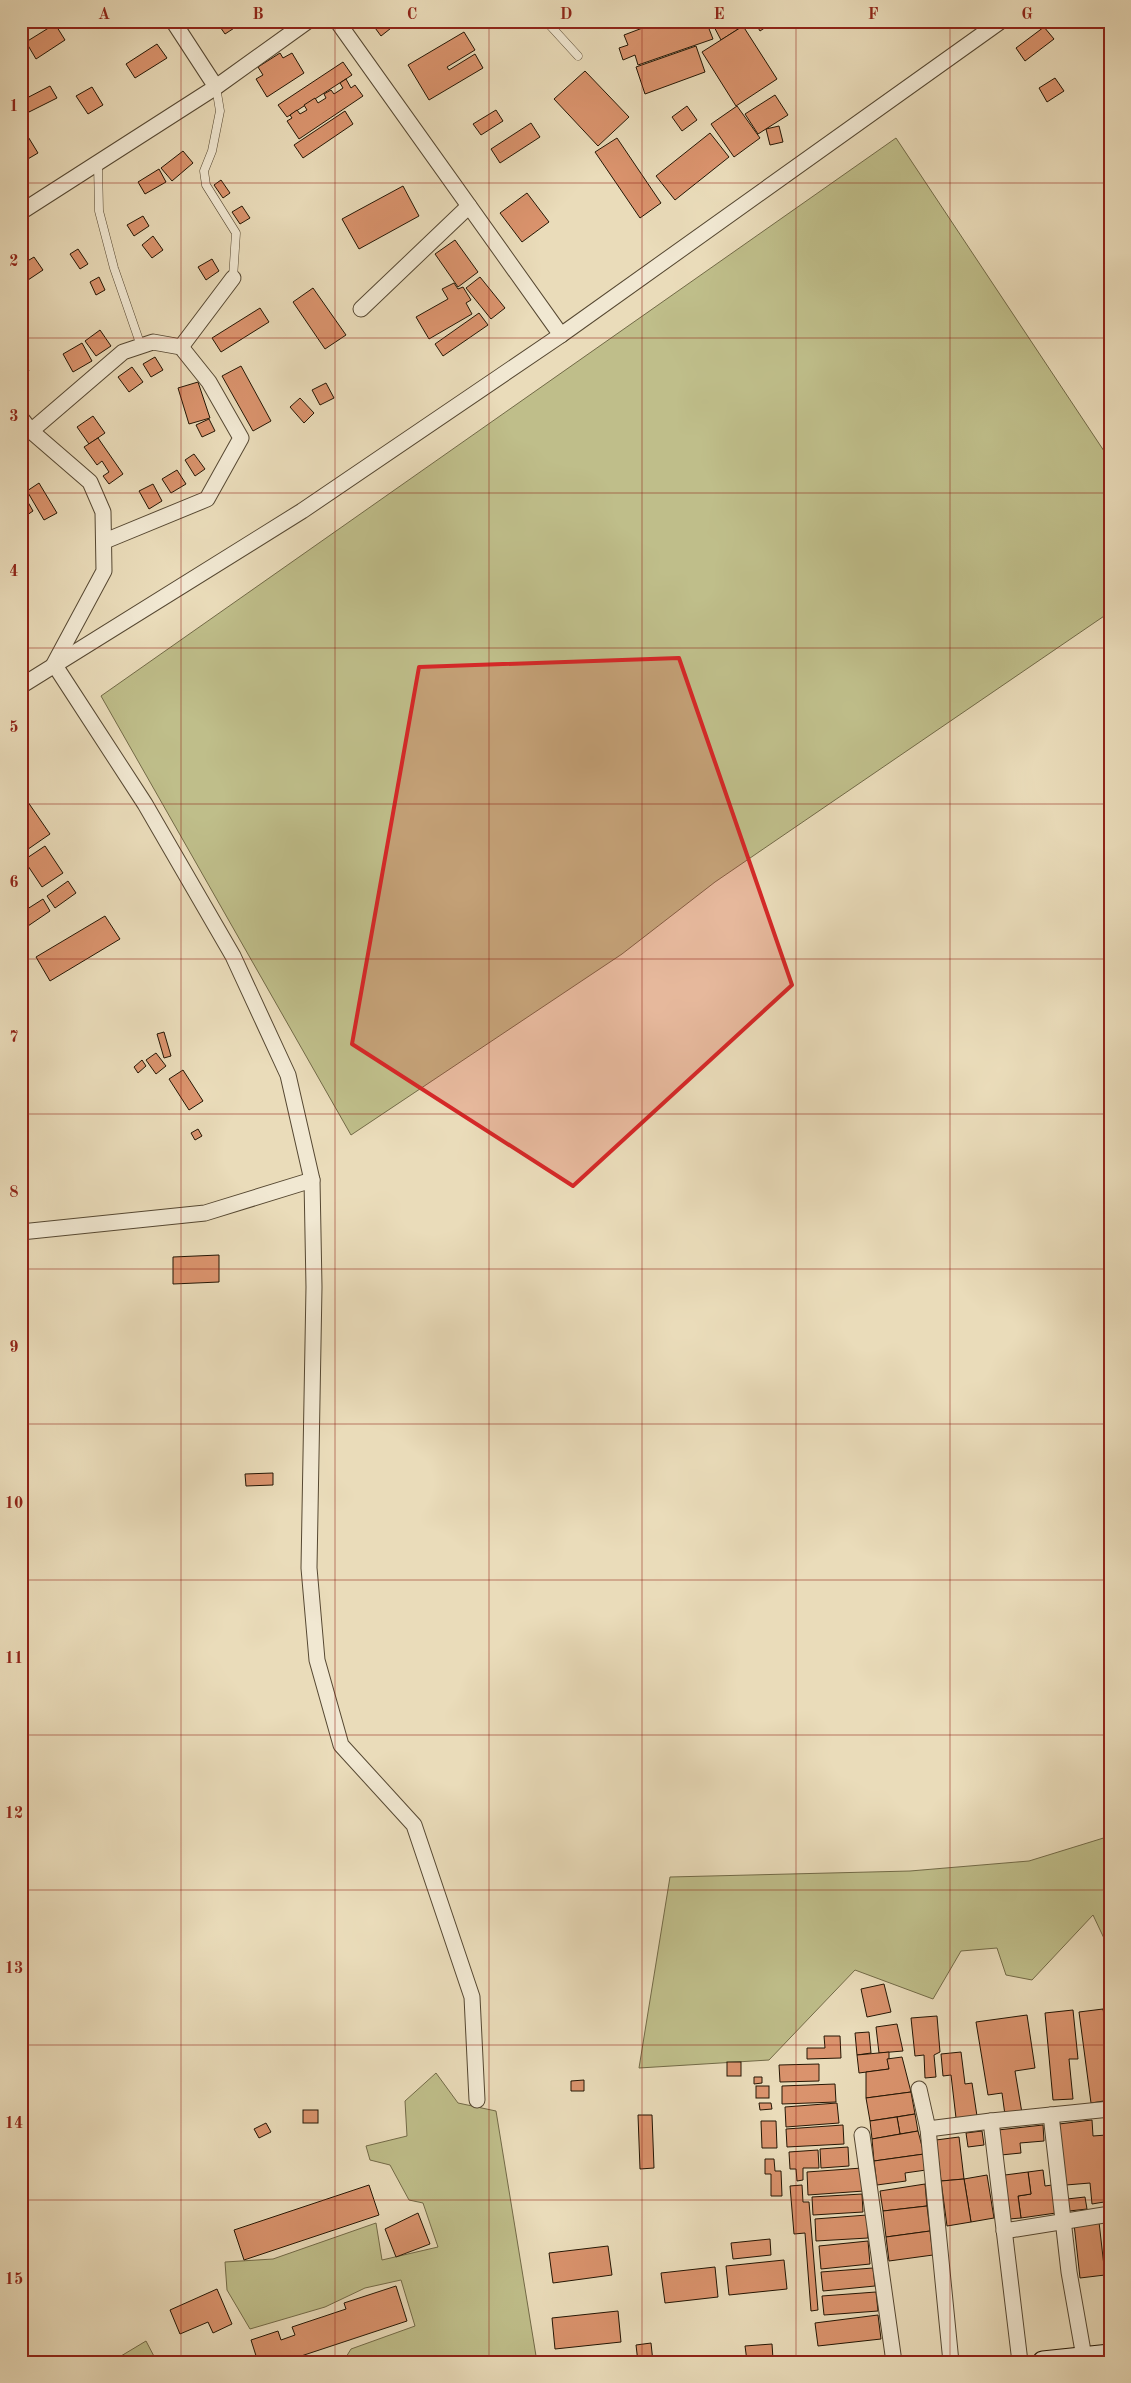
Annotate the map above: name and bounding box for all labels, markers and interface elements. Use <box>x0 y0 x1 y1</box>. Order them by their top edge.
text: A <box>98 7 110 23</box>
text: B <box>252 7 264 23</box>
text: C <box>407 7 417 23</box>
text: D <box>560 7 572 23</box>
text: E <box>713 7 725 23</box>
text: F <box>868 7 879 23</box>
text: G <box>1021 7 1033 23</box>
text: 1 <box>9 99 19 115</box>
text: 2 <box>9 254 19 270</box>
text: 3 <box>9 409 19 425</box>
text: 4 <box>9 564 19 580</box>
text: 5 <box>9 720 19 736</box>
text: 6 <box>9 875 19 891</box>
text: 7 <box>9 1030 19 1046</box>
text: 8 <box>9 1185 19 1201</box>
text: 9 <box>9 1340 19 1356</box>
text: 10 <box>5 1496 23 1512</box>
text: 11 <box>5 1651 23 1667</box>
text: 12 <box>5 1806 23 1822</box>
text: 13 <box>5 1961 23 1977</box>
text: 14 <box>5 2116 23 2132</box>
text: 15 <box>5 2272 23 2288</box>

